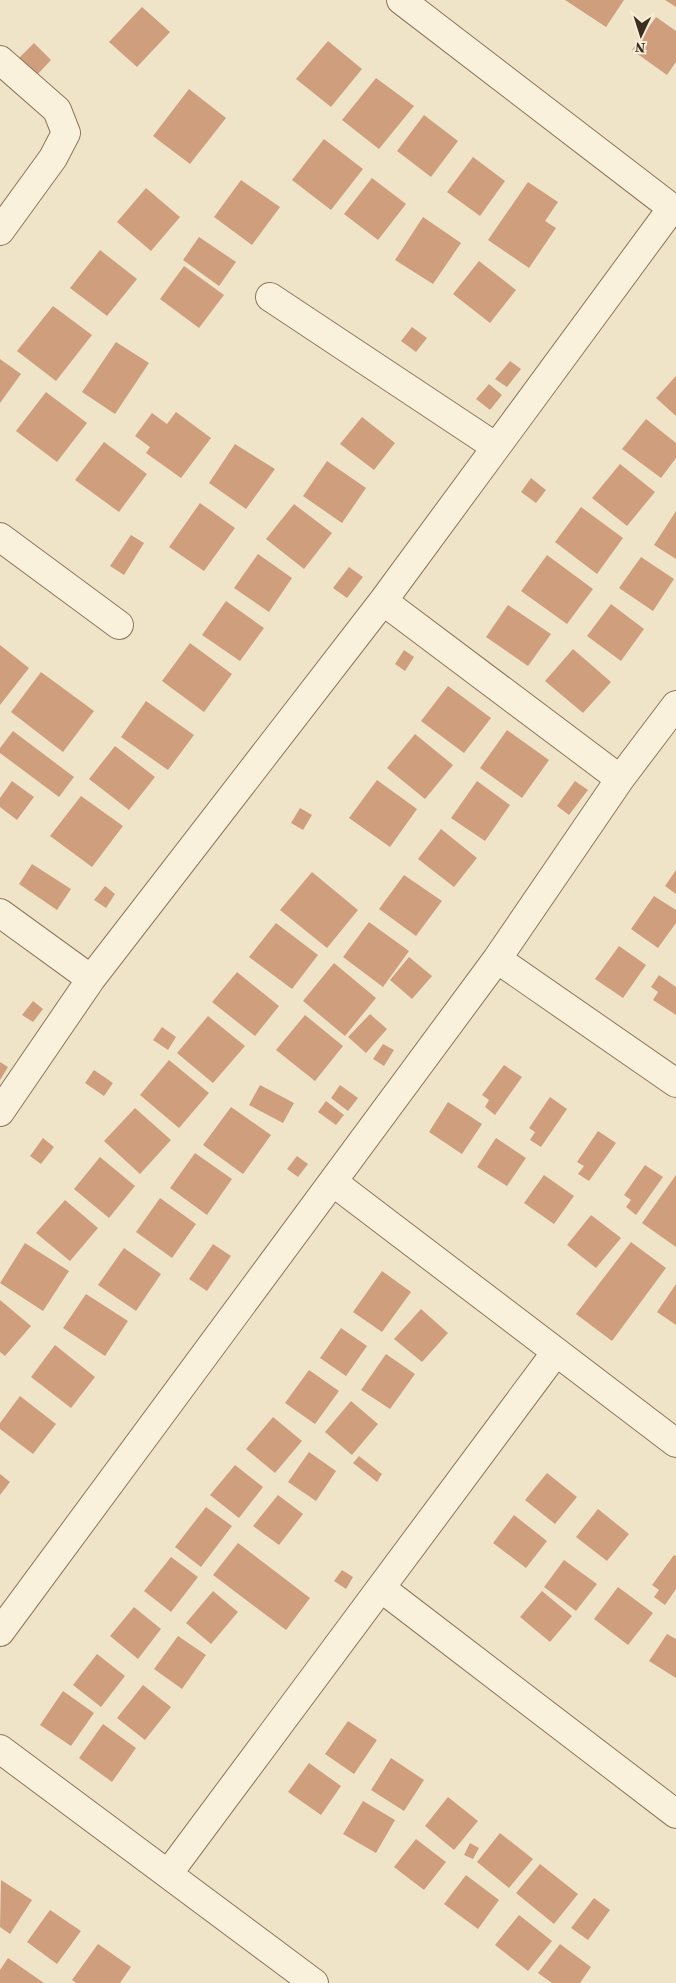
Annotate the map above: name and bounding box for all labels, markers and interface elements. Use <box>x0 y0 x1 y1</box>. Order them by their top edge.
north arrow <box>616 10 666 60</box>
text: N <box>634 38 646 58</box>

